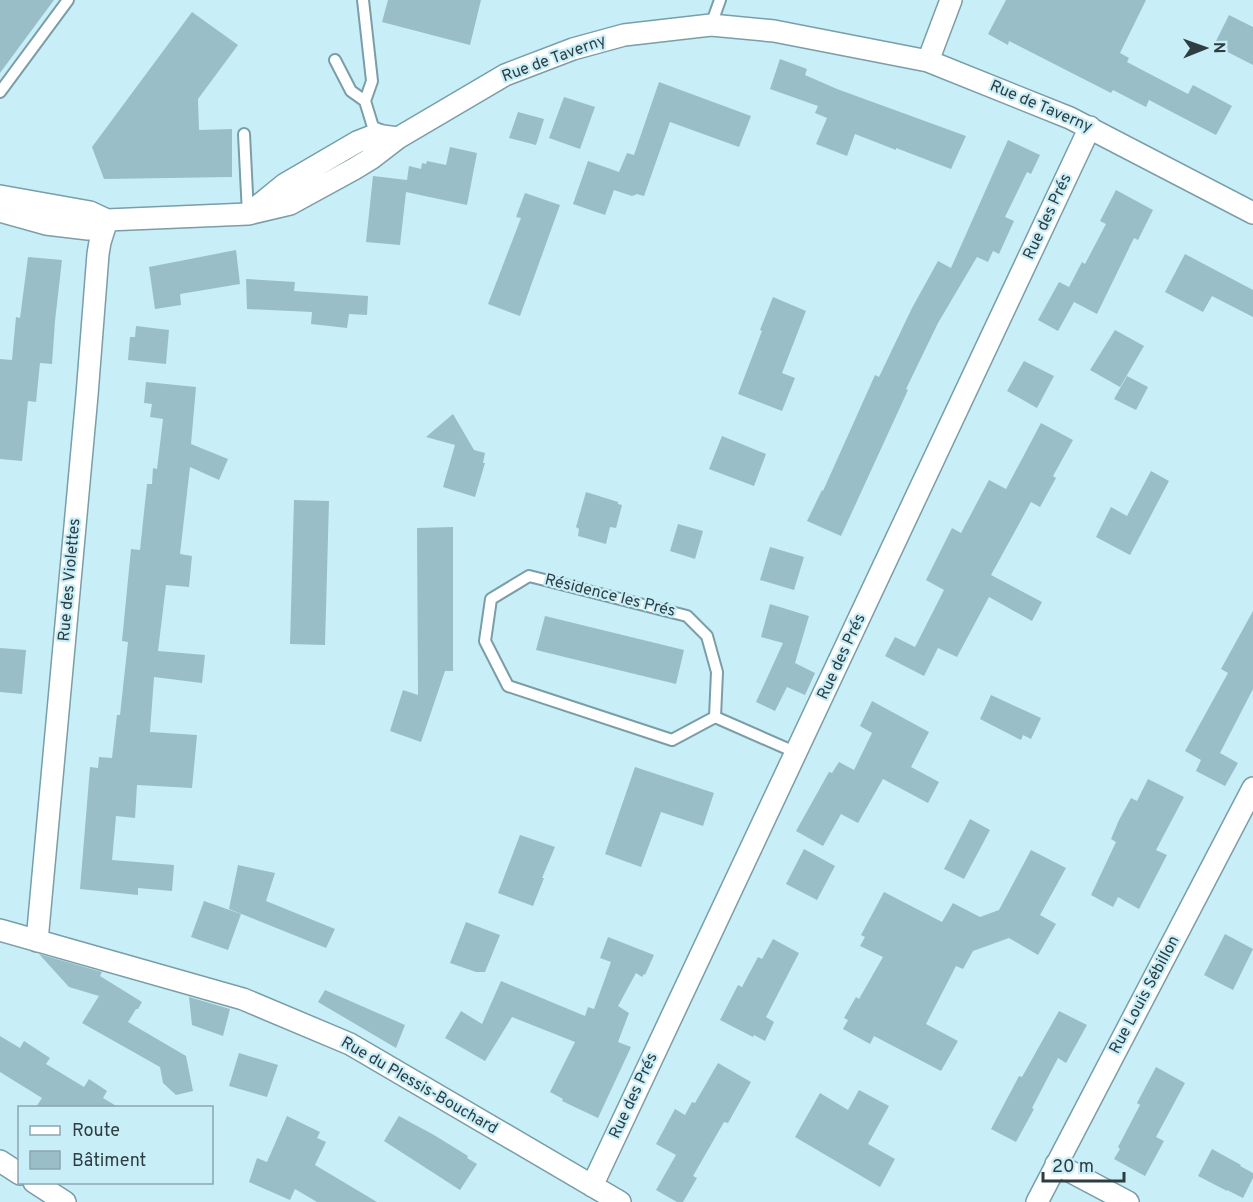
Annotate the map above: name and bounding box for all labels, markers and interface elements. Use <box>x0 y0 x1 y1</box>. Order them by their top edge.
north arrow <box>1175 18 1235 78</box>
street label: Rue de Taverny <box>499 31 609 87</box>
text: N <box>1208 42 1228 54</box>
street label: Rue de Taverny <box>987 76 1095 138</box>
street label: Rue des Prés <box>1019 171 1077 263</box>
street label: Rue des Violettes <box>55 518 85 642</box>
street label: Résidence les Prés <box>543 570 677 622</box>
street label: Rue des Prés <box>813 611 871 703</box>
street label: Rue Louis Sébillon <box>1105 932 1185 1058</box>
street label: Rue du Plessis-Bouchard <box>337 1033 501 1139</box>
street label: Rue des Prés <box>605 1050 663 1142</box>
legend <box>18 1106 213 1184</box>
text: Route <box>72 1120 120 1143</box>
scale bar <box>1043 1145 1124 1183</box>
text: Bâtiment <box>72 1150 146 1173</box>
text: 20 m <box>1052 1156 1094 1179</box>

